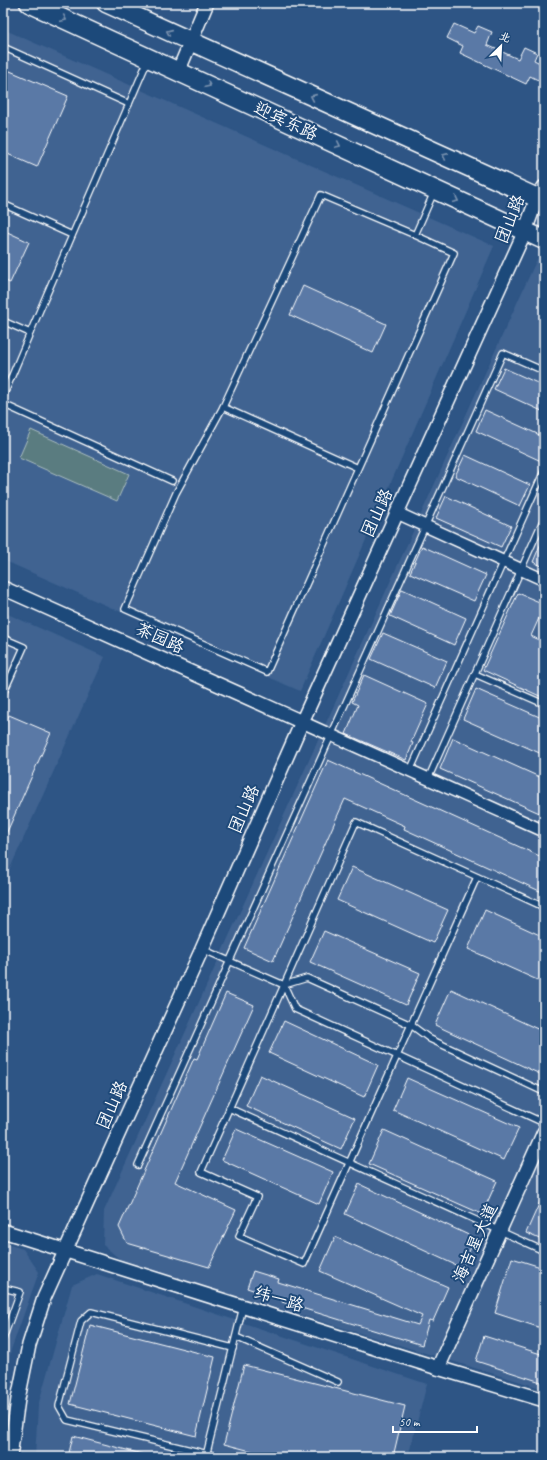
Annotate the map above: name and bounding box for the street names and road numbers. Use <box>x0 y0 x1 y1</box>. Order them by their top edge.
street label: 迎宾东路 <box>251 97 321 145</box>
street label: 团山路 <box>491 191 529 247</box>
street label: 团山路 <box>357 485 397 541</box>
street label: 茶园路 <box>132 618 188 658</box>
street label: 团山路 <box>224 781 264 837</box>
street label: 团山路 <box>92 1077 132 1133</box>
street label: 海吉星大道 <box>448 1200 502 1286</box>
street label: 纬一路 <box>252 1282 306 1316</box>

